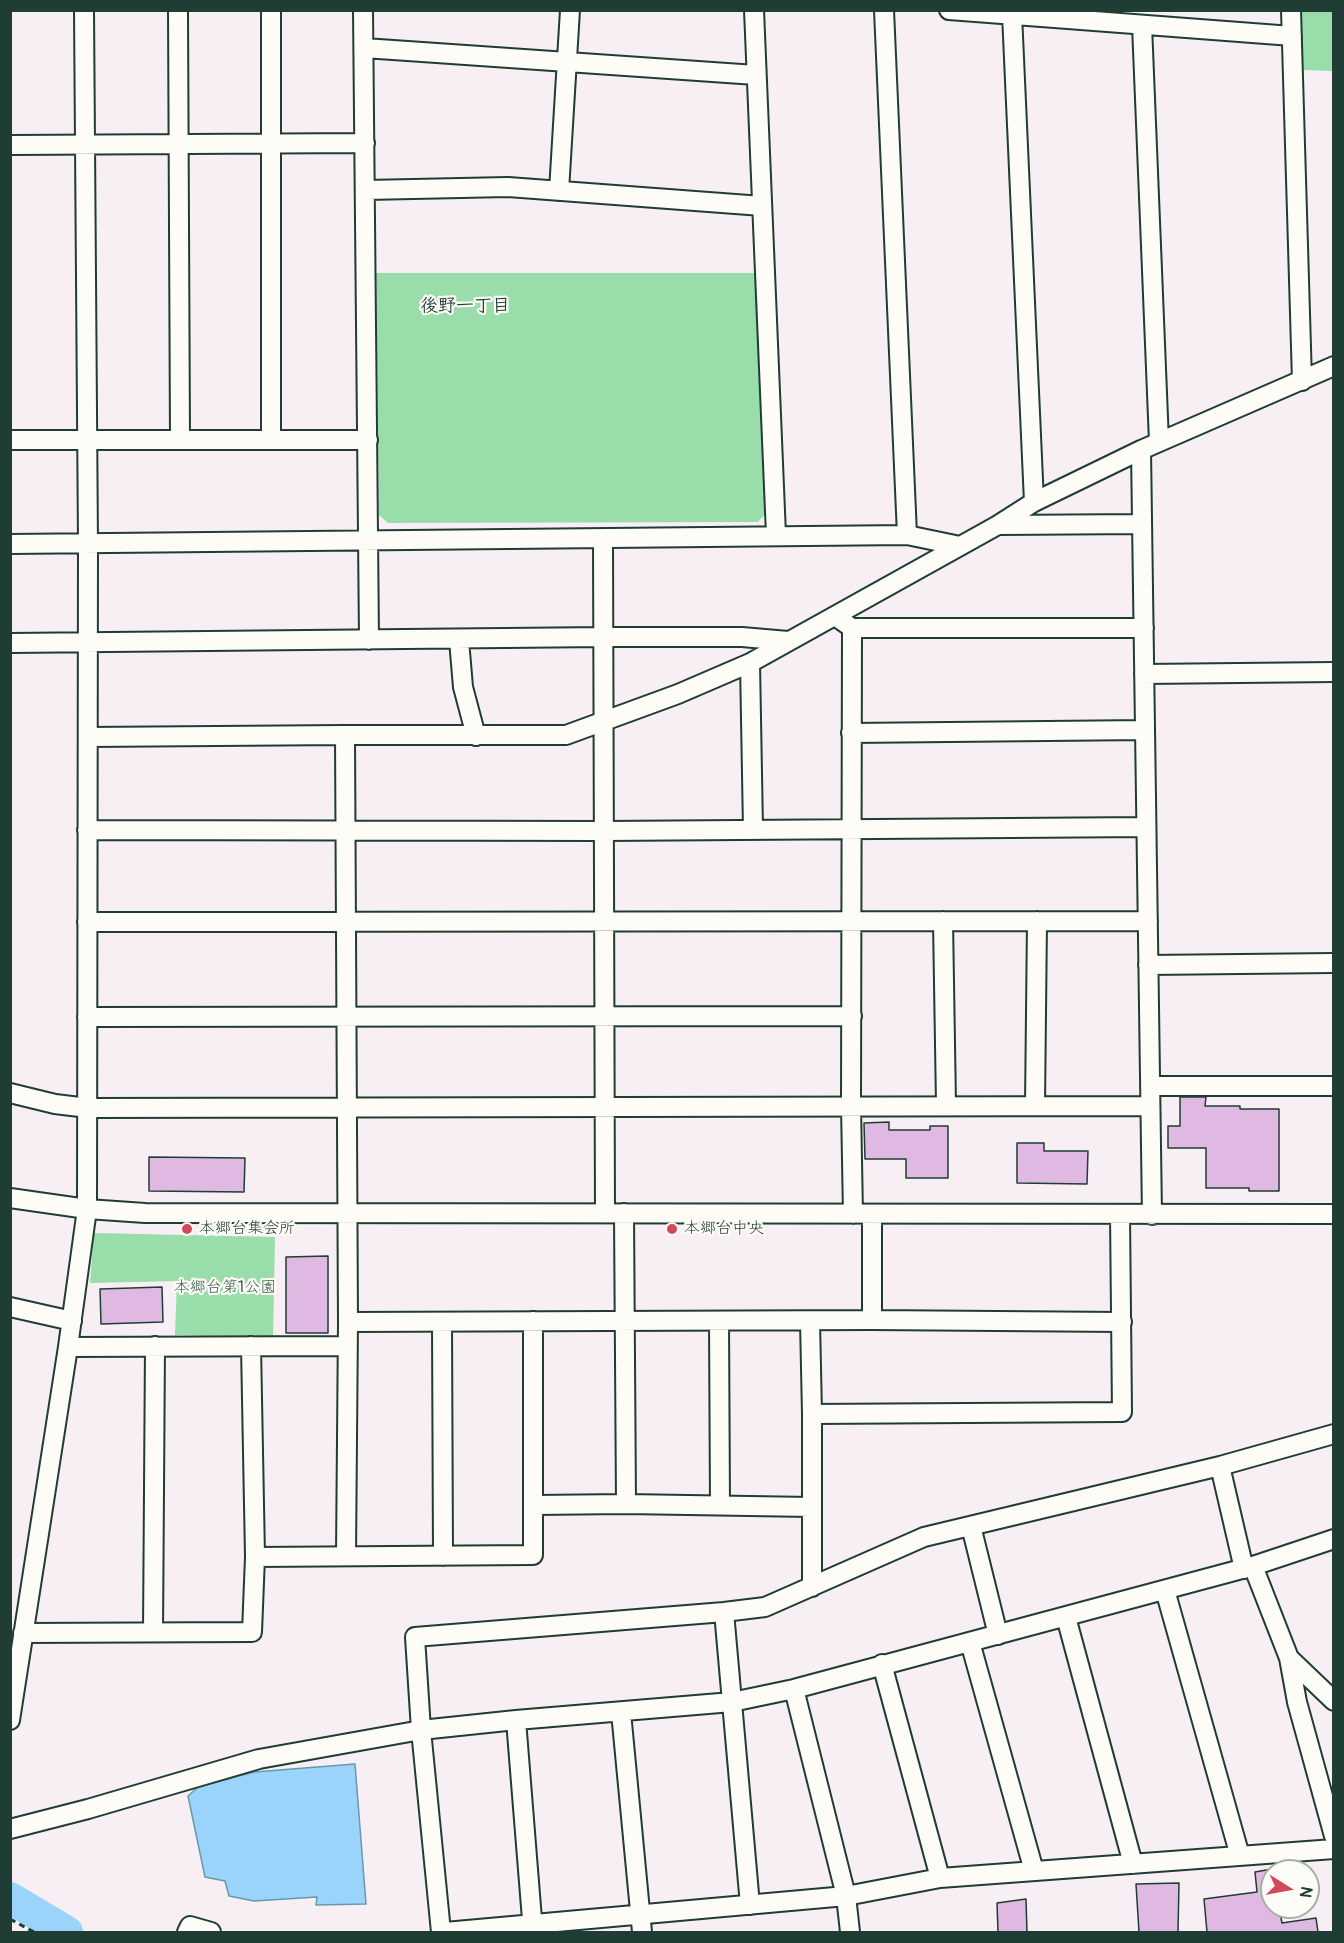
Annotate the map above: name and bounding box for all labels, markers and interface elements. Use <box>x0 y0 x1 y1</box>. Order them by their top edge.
district label: 後野一丁目 <box>420 295 510 317</box>
place label: 本郷台集会所 <box>199 1219 295 1239</box>
place label: 本郷台中央 <box>684 1219 764 1239</box>
marker: 本郷台集会所 <box>180 1222 194 1236</box>
marker: 本郷台中央 <box>665 1222 679 1236</box>
park label: 本郷台第1公園 <box>174 1278 276 1298</box>
north arrow <box>1260 1859 1320 1919</box>
text: N <box>1295 1885 1317 1899</box>

